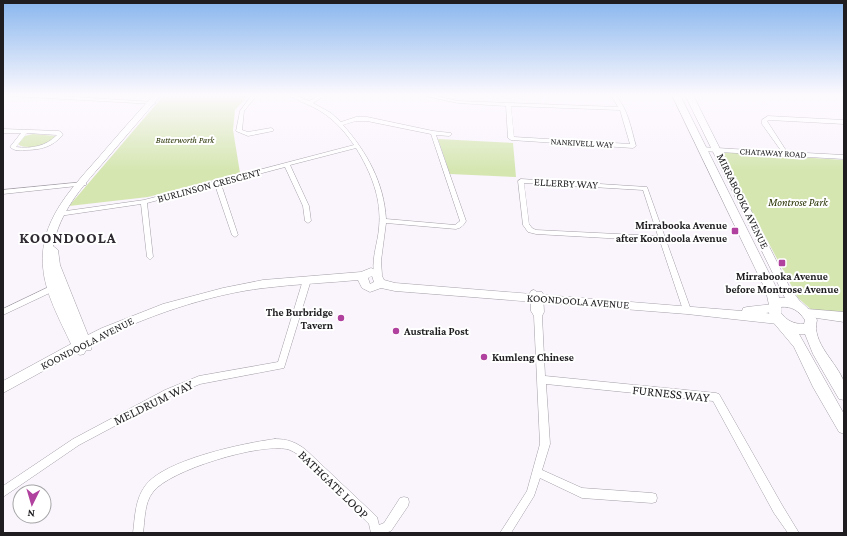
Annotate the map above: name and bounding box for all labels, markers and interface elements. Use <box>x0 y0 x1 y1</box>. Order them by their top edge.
park label: Butterworth Park <box>156 135 215 145</box>
street label: NANKIVELL WAY <box>550 136 614 150</box>
street label: CHATAWAY ROAD <box>739 146 807 160</box>
street label: MIRRABOOKA AVENUE <box>715 151 771 251</box>
street label: BURLINSON CRESCENT <box>156 165 262 205</box>
street label: ELLERBY WAY <box>534 175 599 191</box>
park label: Montrose Park <box>767 196 829 208</box>
place label: Mirrabooka Avenue after Koondoola Avenue <box>616 219 727 244</box>
marker: Mirrabooka Avenue after Koondoola Avenue <box>730 226 740 236</box>
district label: KOONDOOLA <box>19 230 117 246</box>
marker: Mirrabooka Avenue before Montrose Avenue <box>777 258 787 268</box>
place label: Mirrabooka Avenue before Montrose Avenue <box>725 270 839 295</box>
street label: KOONDOOLA AVENUE <box>526 291 630 311</box>
place label: The Burbridge Tavern <box>266 306 334 331</box>
marker: The Burbridge Tavern <box>336 313 346 323</box>
street label: KOONDOOLA AVENUE <box>39 314 135 372</box>
place label: Australia Post <box>403 325 469 337</box>
marker: Australia Post <box>391 326 401 336</box>
place label: Kumleng Chinese <box>492 351 574 363</box>
marker: Kumleng Chinese <box>479 352 489 362</box>
street label: MELDRUM WAY <box>111 377 196 428</box>
street label: FURNESS WAY <box>632 382 710 405</box>
street label: BATHGATE LOOP <box>295 447 372 522</box>
north arrow <box>12 484 52 524</box>
text: N <box>26 508 35 520</box>

